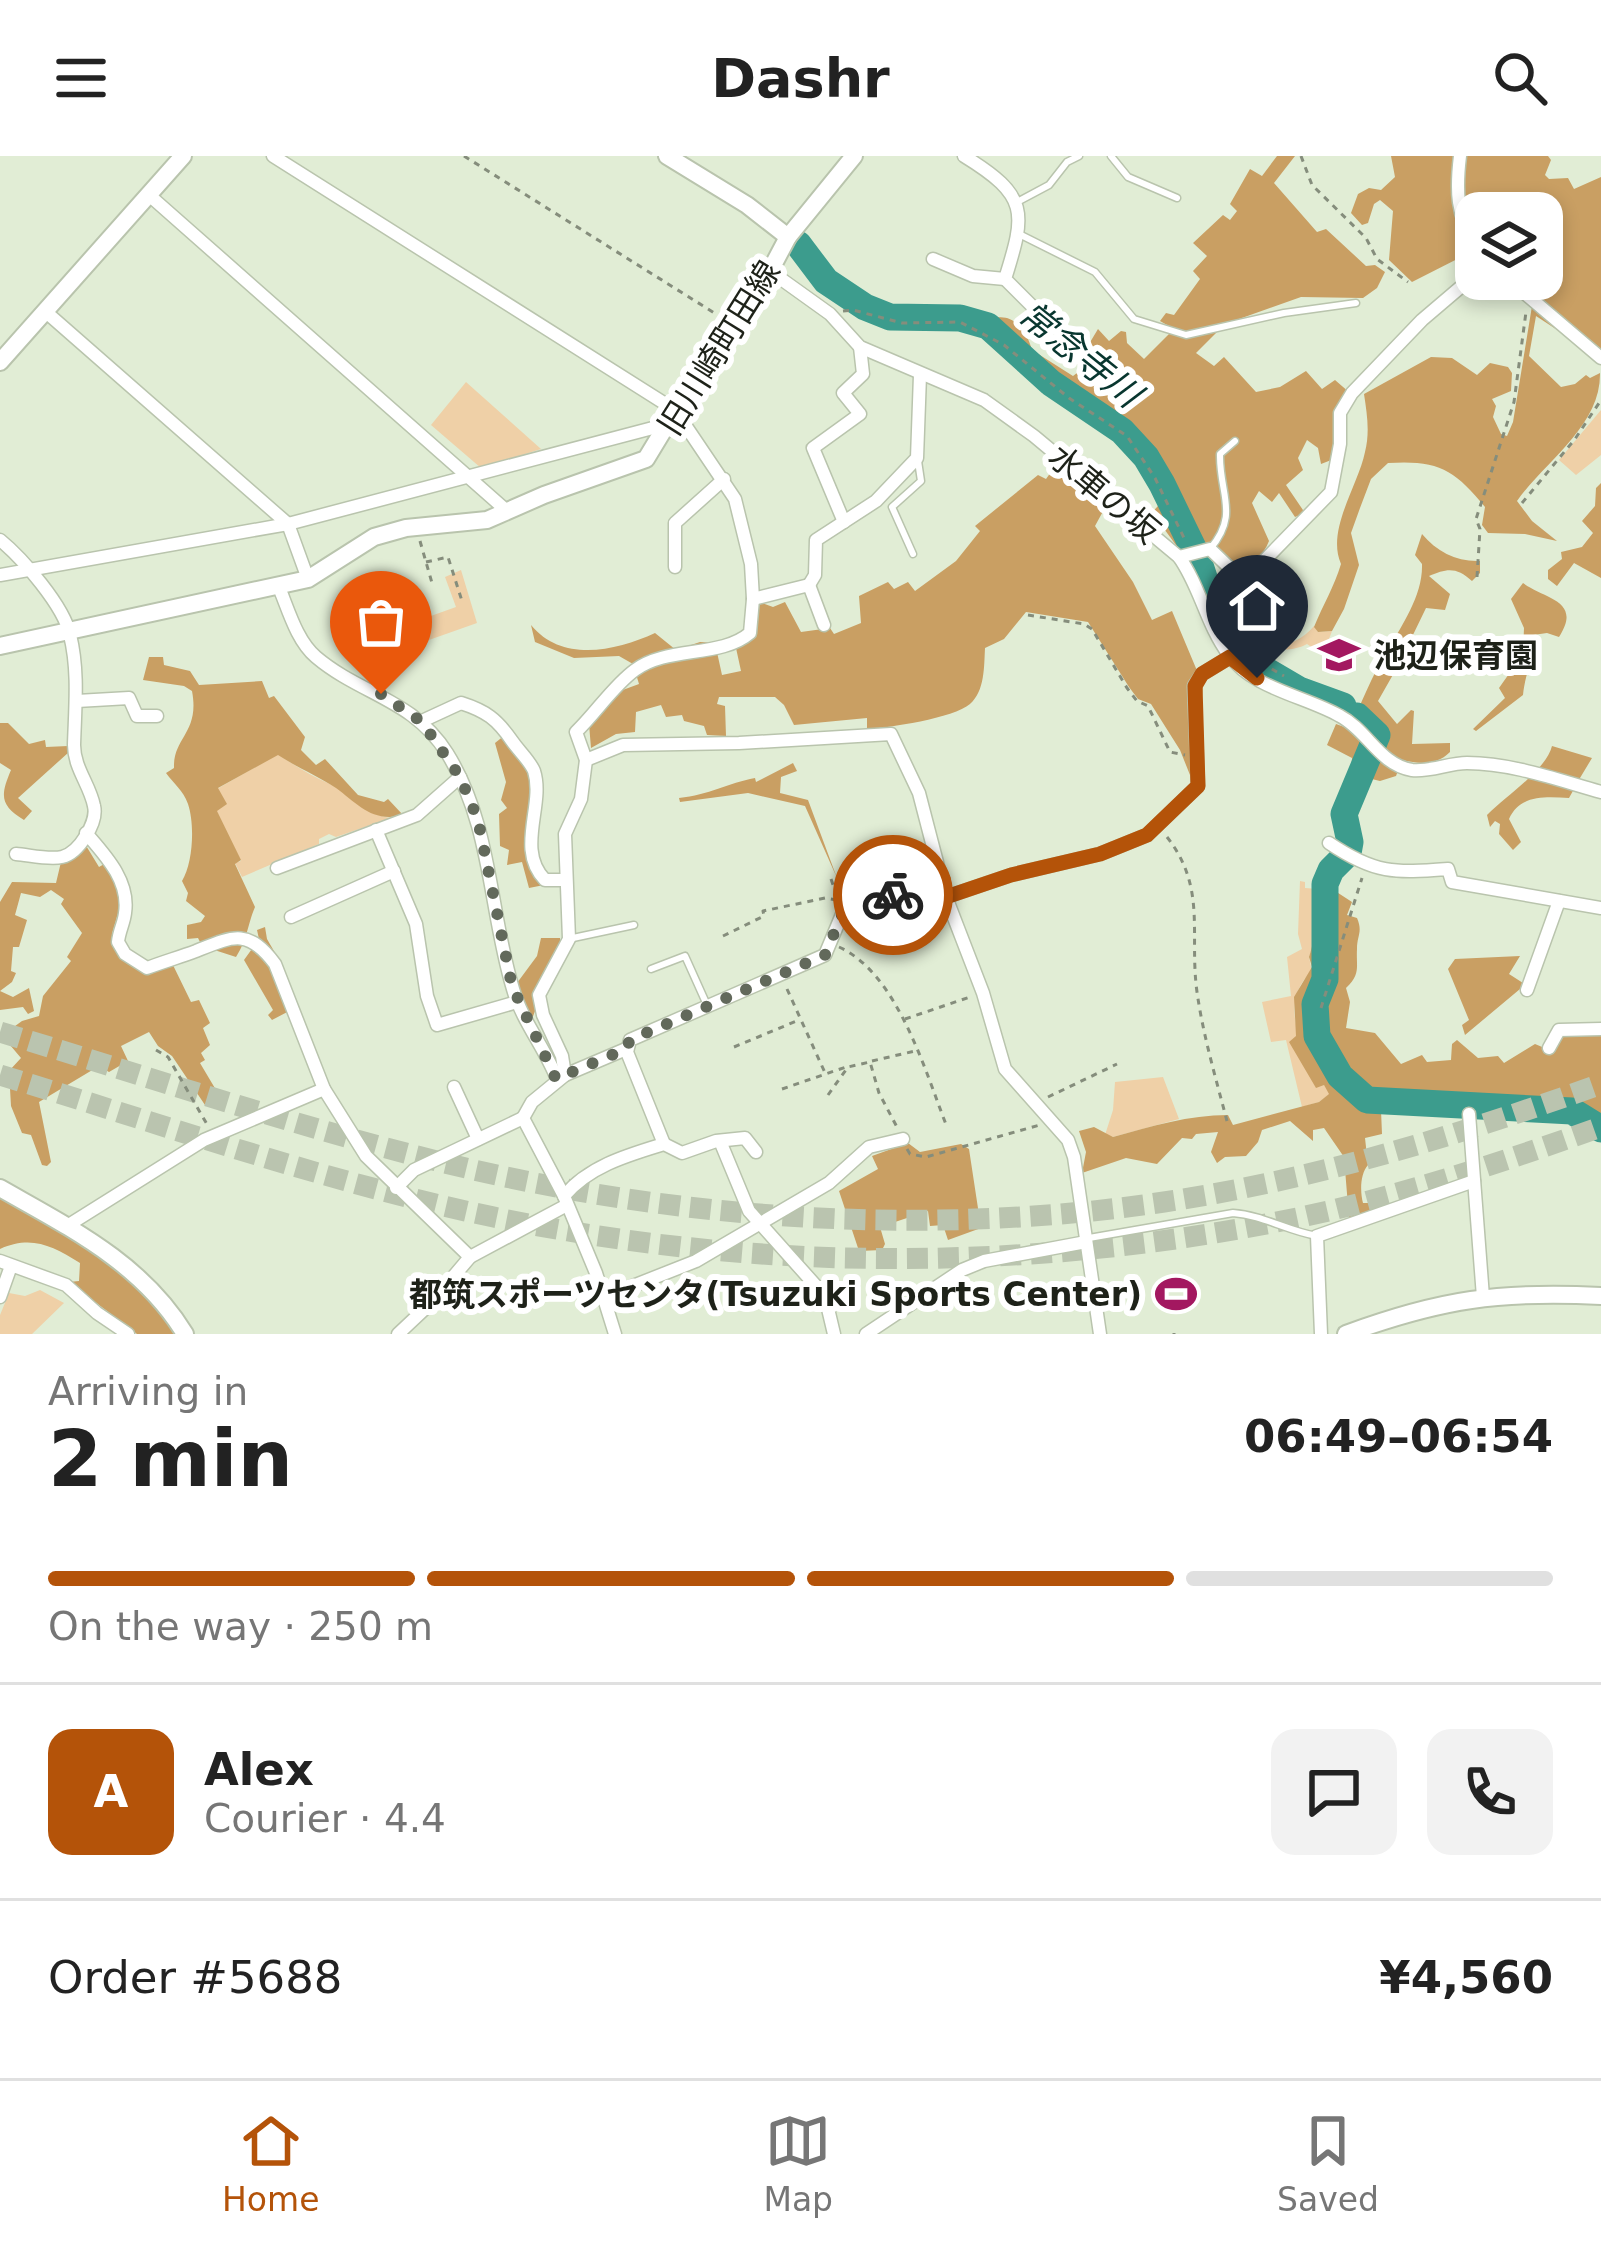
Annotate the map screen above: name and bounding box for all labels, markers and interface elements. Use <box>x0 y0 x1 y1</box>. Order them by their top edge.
icon: menu <box>48 45 114 111</box>
icon: search <box>1487 45 1553 111</box>
text: Dashr <box>711 47 890 110</box>
map controls <box>1455 192 1563 300</box>
button: layers <box>1455 192 1563 300</box>
street label: 旧川崎町田線 <box>650 254 788 442</box>
water label: 常念寺川 <box>1011 293 1152 418</box>
street label: 水車の坂 <box>1041 437 1167 551</box>
pin <box>1206 555 1308 678</box>
pin <box>330 571 432 694</box>
icon: home <box>1224 573 1290 639</box>
icon: bag <box>348 589 414 655</box>
school or university icon: 池辺保育園 <box>1316 632 1362 678</box>
place label: 池辺保育園 <box>1373 636 1538 675</box>
courier <box>833 835 953 955</box>
icon: bike <box>860 862 926 928</box>
sports icon: 都筑スポーツセンタ(Tsuzuki Sports Center) <box>1153 1271 1199 1317</box>
place label: 都筑スポーツセンタ(Tsuzuki Sports Center) <box>409 1275 1142 1314</box>
text: Arriving in <box>48 1369 248 1414</box>
text: 06:49–06:54 <box>1244 1410 1553 1463</box>
text: 2 min <box>48 1414 293 1504</box>
text: On the way · 250 m <box>48 1604 433 1649</box>
button: chat <box>1271 1729 1397 1855</box>
button: phone <box>1427 1729 1553 1855</box>
text: Alex <box>204 1743 314 1796</box>
text: A <box>94 1765 128 1818</box>
text: Courier · 4.4 <box>204 1796 446 1841</box>
text: Order #5688 <box>48 1951 342 2004</box>
text: ¥4,560 <box>1379 1951 1553 2004</box>
tab: Home <box>222 2108 319 2219</box>
tab: Map <box>763 2108 833 2219</box>
tab: Saved <box>1277 2108 1379 2219</box>

